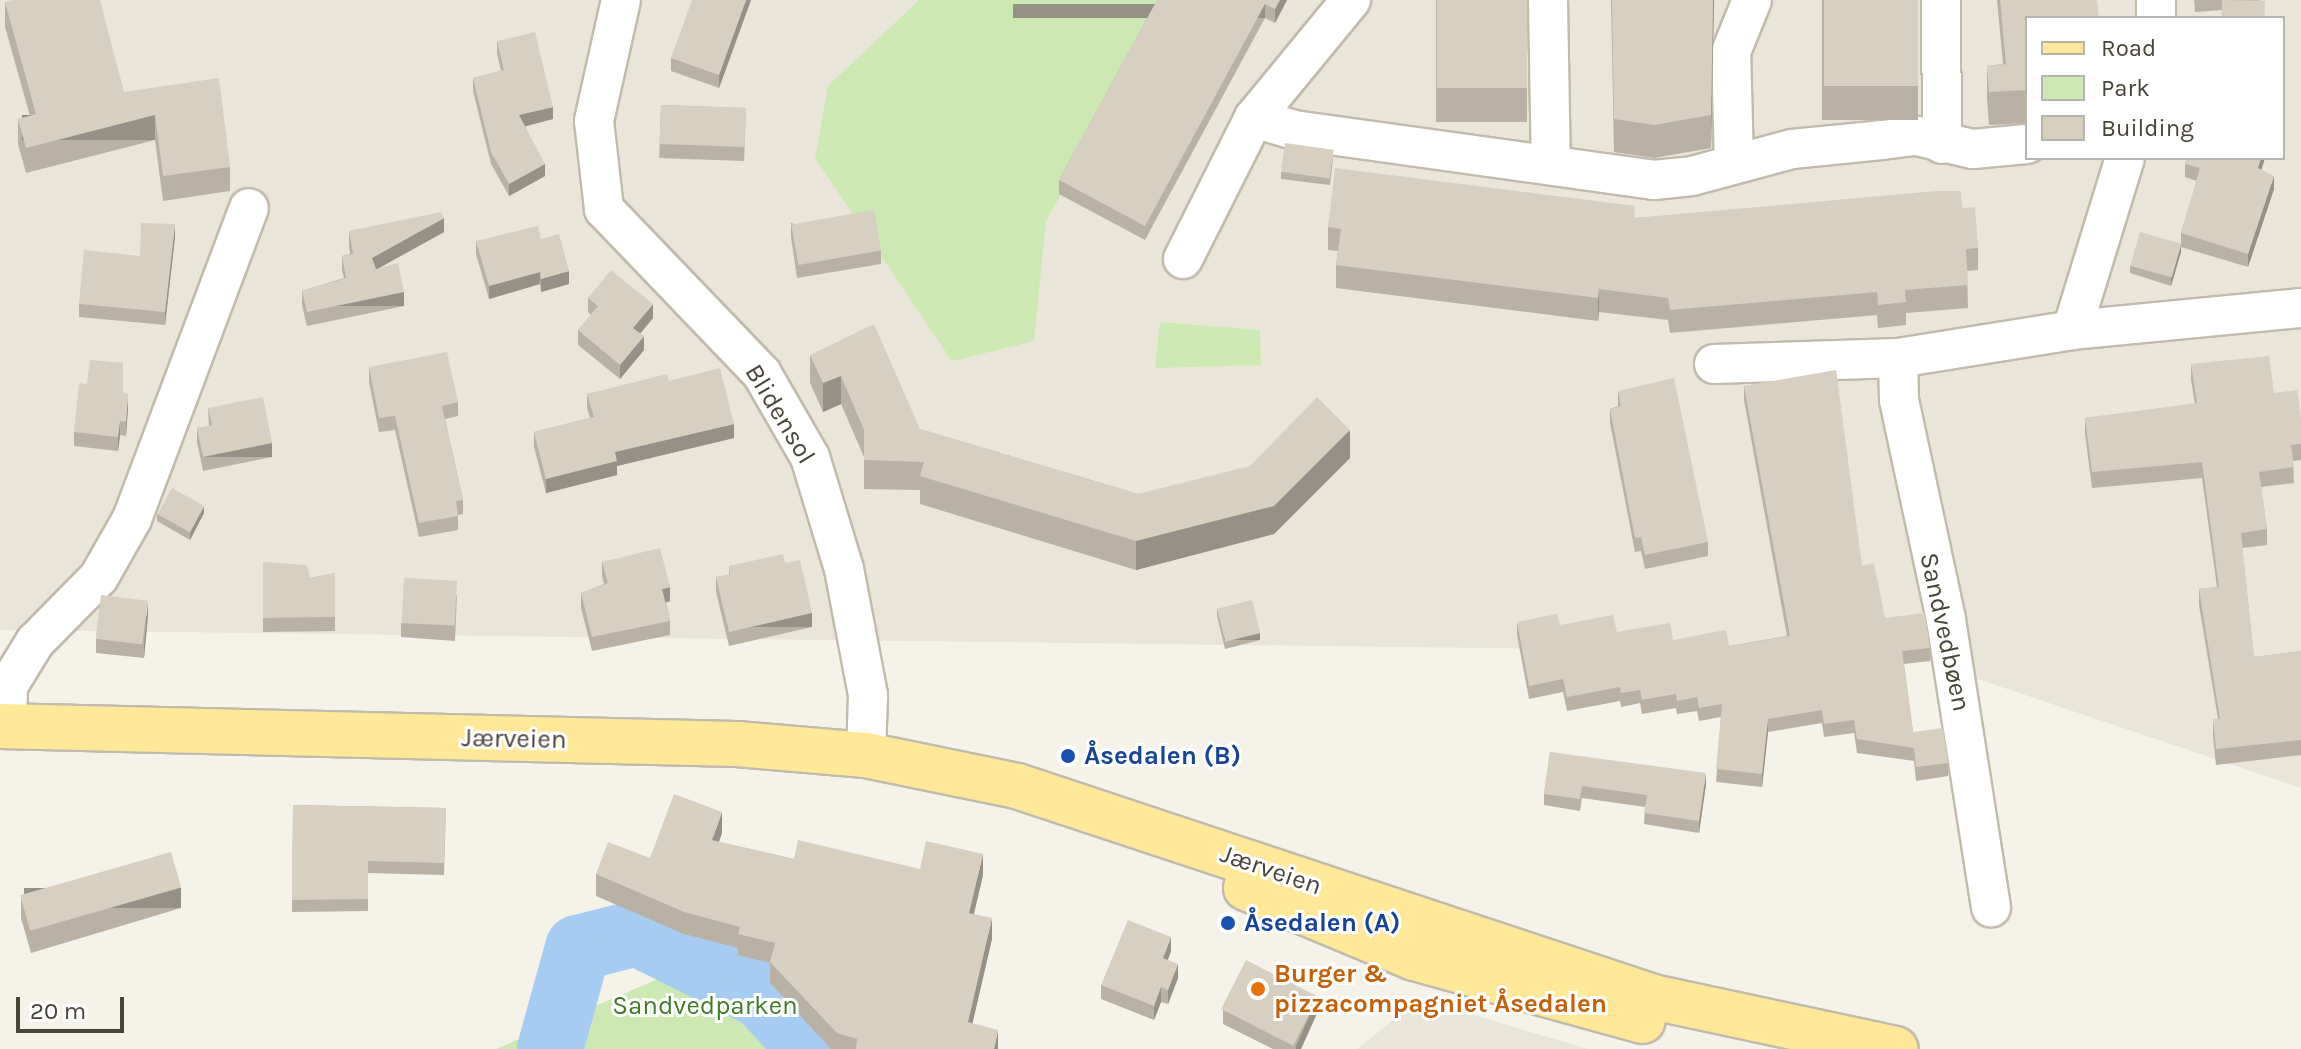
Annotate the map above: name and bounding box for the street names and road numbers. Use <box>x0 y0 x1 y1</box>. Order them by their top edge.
street label: Blidensol <box>738 358 822 470</box>
street label: Sandvedbøen <box>1913 550 1977 714</box>
street label: Jærveien <box>461 722 567 756</box>
street label: Jærveien <box>1216 838 1326 902</box>

